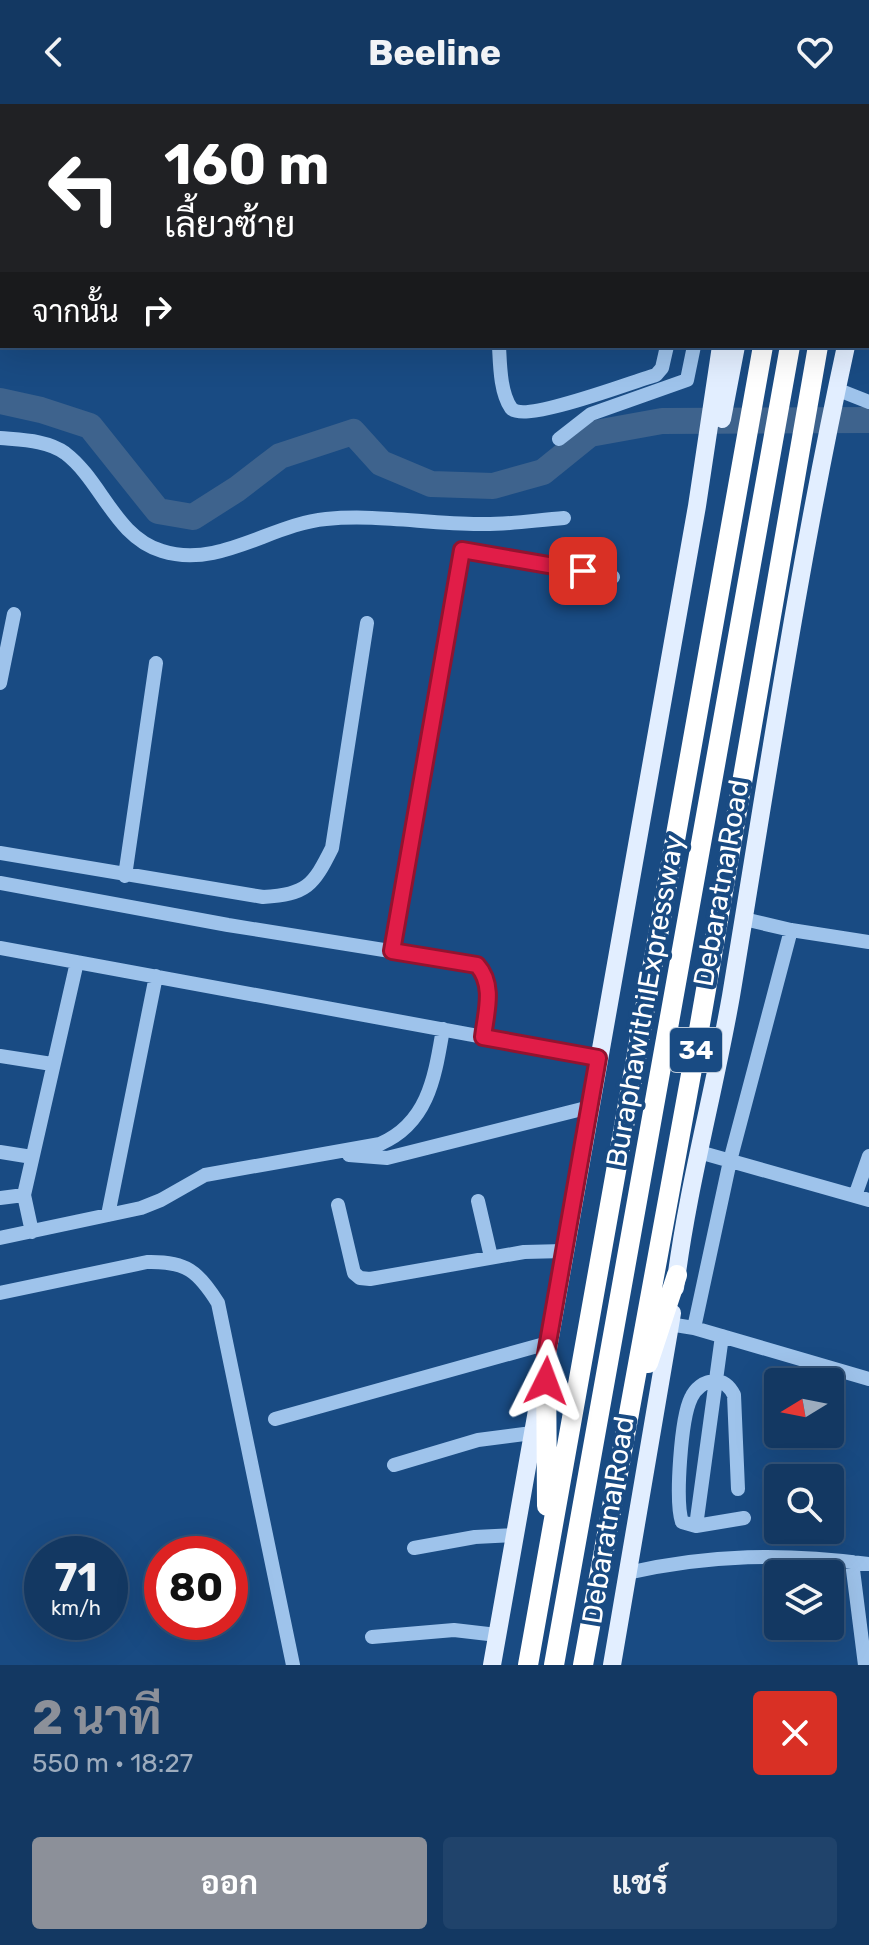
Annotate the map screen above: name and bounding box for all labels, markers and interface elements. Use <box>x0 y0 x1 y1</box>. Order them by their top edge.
icon: back <box>32 30 76 74</box>
icon: heart <box>793 30 837 74</box>
text: Beeline <box>368 31 501 74</box>
text: 160 m <box>164 132 330 198</box>
icon: left <box>32 136 136 240</box>
text: เลี้ยวซ้าย <box>164 203 295 246</box>
icon: right <box>135 288 179 332</box>
text: จากนั้น <box>32 294 119 330</box>
pin <box>549 537 617 605</box>
icon: arrive <box>561 549 605 593</box>
street label: Debaratna Road <box>687 777 755 989</box>
street label: Buraphawithi Expressway <box>599 832 691 1170</box>
road number: 34 <box>670 1028 722 1072</box>
position arrow <box>504 1339 588 1423</box>
north arrow <box>764 1368 844 1448</box>
map controls <box>764 1368 844 1640</box>
street label: Debaratna Road <box>575 1414 641 1626</box>
button: search <box>764 1464 844 1544</box>
speed limit sign: 80 <box>144 1536 248 1640</box>
text: 71 <box>55 1554 97 1601</box>
button: layers <box>764 1560 844 1640</box>
text: km/h <box>51 1596 101 1620</box>
text: 2 นาที <box>32 1689 162 1746</box>
button: close <box>753 1691 837 1775</box>
text: 550 m · 18:27 <box>32 1748 193 1779</box>
button: ออก <box>32 1837 427 1929</box>
button: แชร์ <box>443 1837 837 1929</box>

